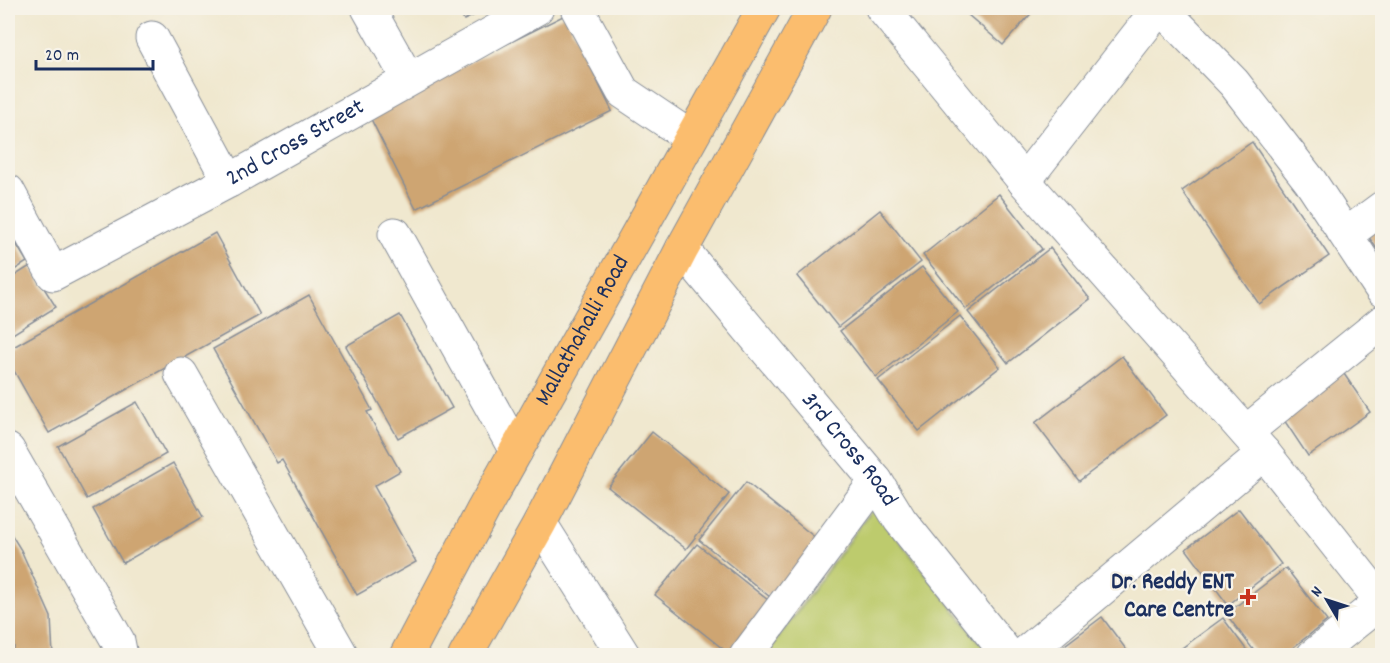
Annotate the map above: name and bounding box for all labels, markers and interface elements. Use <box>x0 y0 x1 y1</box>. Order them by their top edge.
scale bar <box>36 33 153 71</box>
text: 20 m <box>45 44 79 69</box>
street label: 2nd Cross Street <box>220 91 371 196</box>
street label: Mallathahalli Road <box>527 250 639 413</box>
street label: 3rd Cross Road <box>792 385 905 514</box>
place label: Dr. Reddy ENT Care Centre <box>1111 566 1234 628</box>
north arrow <box>1297 570 1357 630</box>
text: N <box>1306 582 1329 602</box>
marker: Dr. Reddy ENT Care Centre <box>1239 588 1257 606</box>

